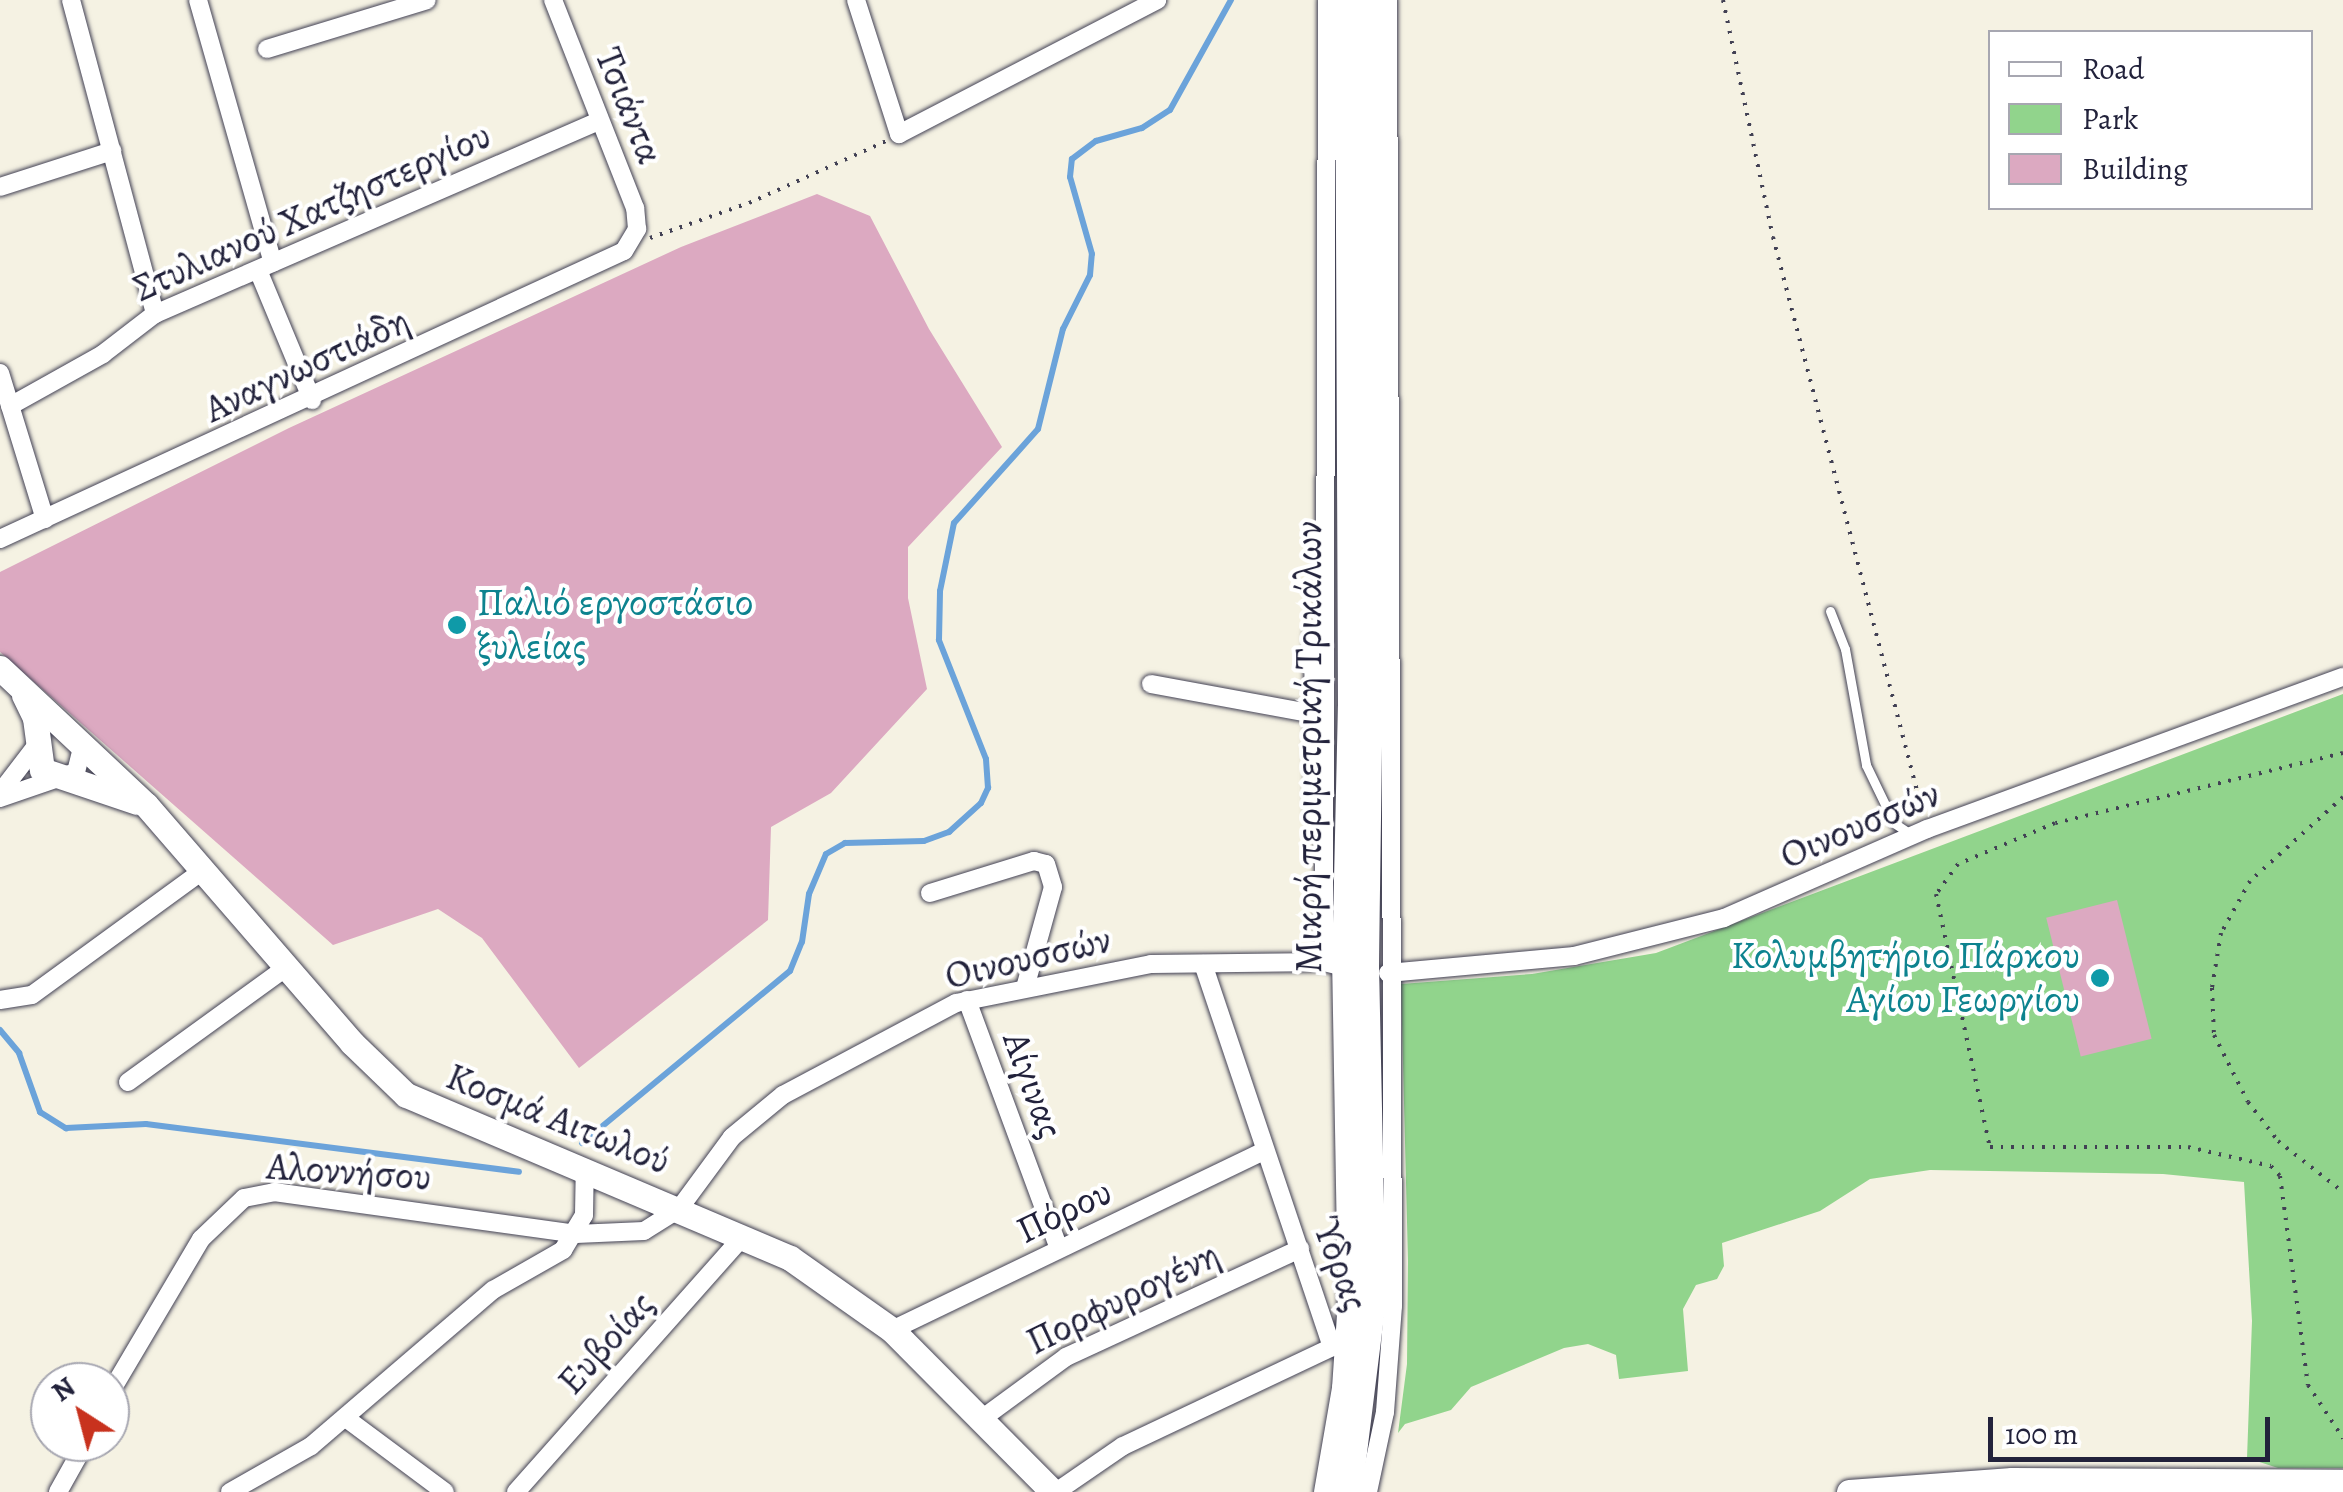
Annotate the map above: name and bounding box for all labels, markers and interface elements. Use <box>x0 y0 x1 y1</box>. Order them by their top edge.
legend <box>1988 30 2313 210</box>
street label: Τσιάντα <box>585 41 673 171</box>
text: Road <box>2082 49 2144 89</box>
text: Park <box>2082 99 2138 139</box>
street label: Στυλιανού Χατζηστεργίου <box>126 113 498 311</box>
text: Building <box>2082 149 2188 189</box>
street label: Αναγνωστιάδη <box>197 298 417 432</box>
street label: Μικρή περιμετρική Τρικάλων <box>1286 521 1332 973</box>
place label: Παλιό εργοστάσιο ξυλείας <box>477 580 753 669</box>
marker: Παλιό εργοστάσιο ξυλείας <box>446 614 468 636</box>
street label: Οινουσσών <box>1774 771 1946 879</box>
street label: Οινουσσών <box>941 917 1115 999</box>
place label: Κολυμβητήριο Πάρκου Αγίου Γεωργίου <box>1731 933 2080 1022</box>
marker: Κολυμβητήριο Πάρκου Αγίου Γεωργίου <box>2089 967 2111 989</box>
street label: Αίγινας <box>993 1026 1073 1144</box>
street label: Κοσμά Αιτωλού <box>440 1054 676 1184</box>
street label: Αλοννήσου <box>265 1144 433 1200</box>
street label: Πόρου <box>1009 1169 1119 1253</box>
street label: Ύδρας <box>1302 1211 1378 1317</box>
street label: Πορφυρογένη <box>1019 1232 1227 1364</box>
street label: Ευβοίας <box>548 1282 664 1404</box>
north arrow <box>30 1362 130 1462</box>
text: N <box>44 1368 83 1411</box>
scale bar <box>1993 1397 2276 1459</box>
text: 100 m <box>2005 1414 2078 1454</box>

